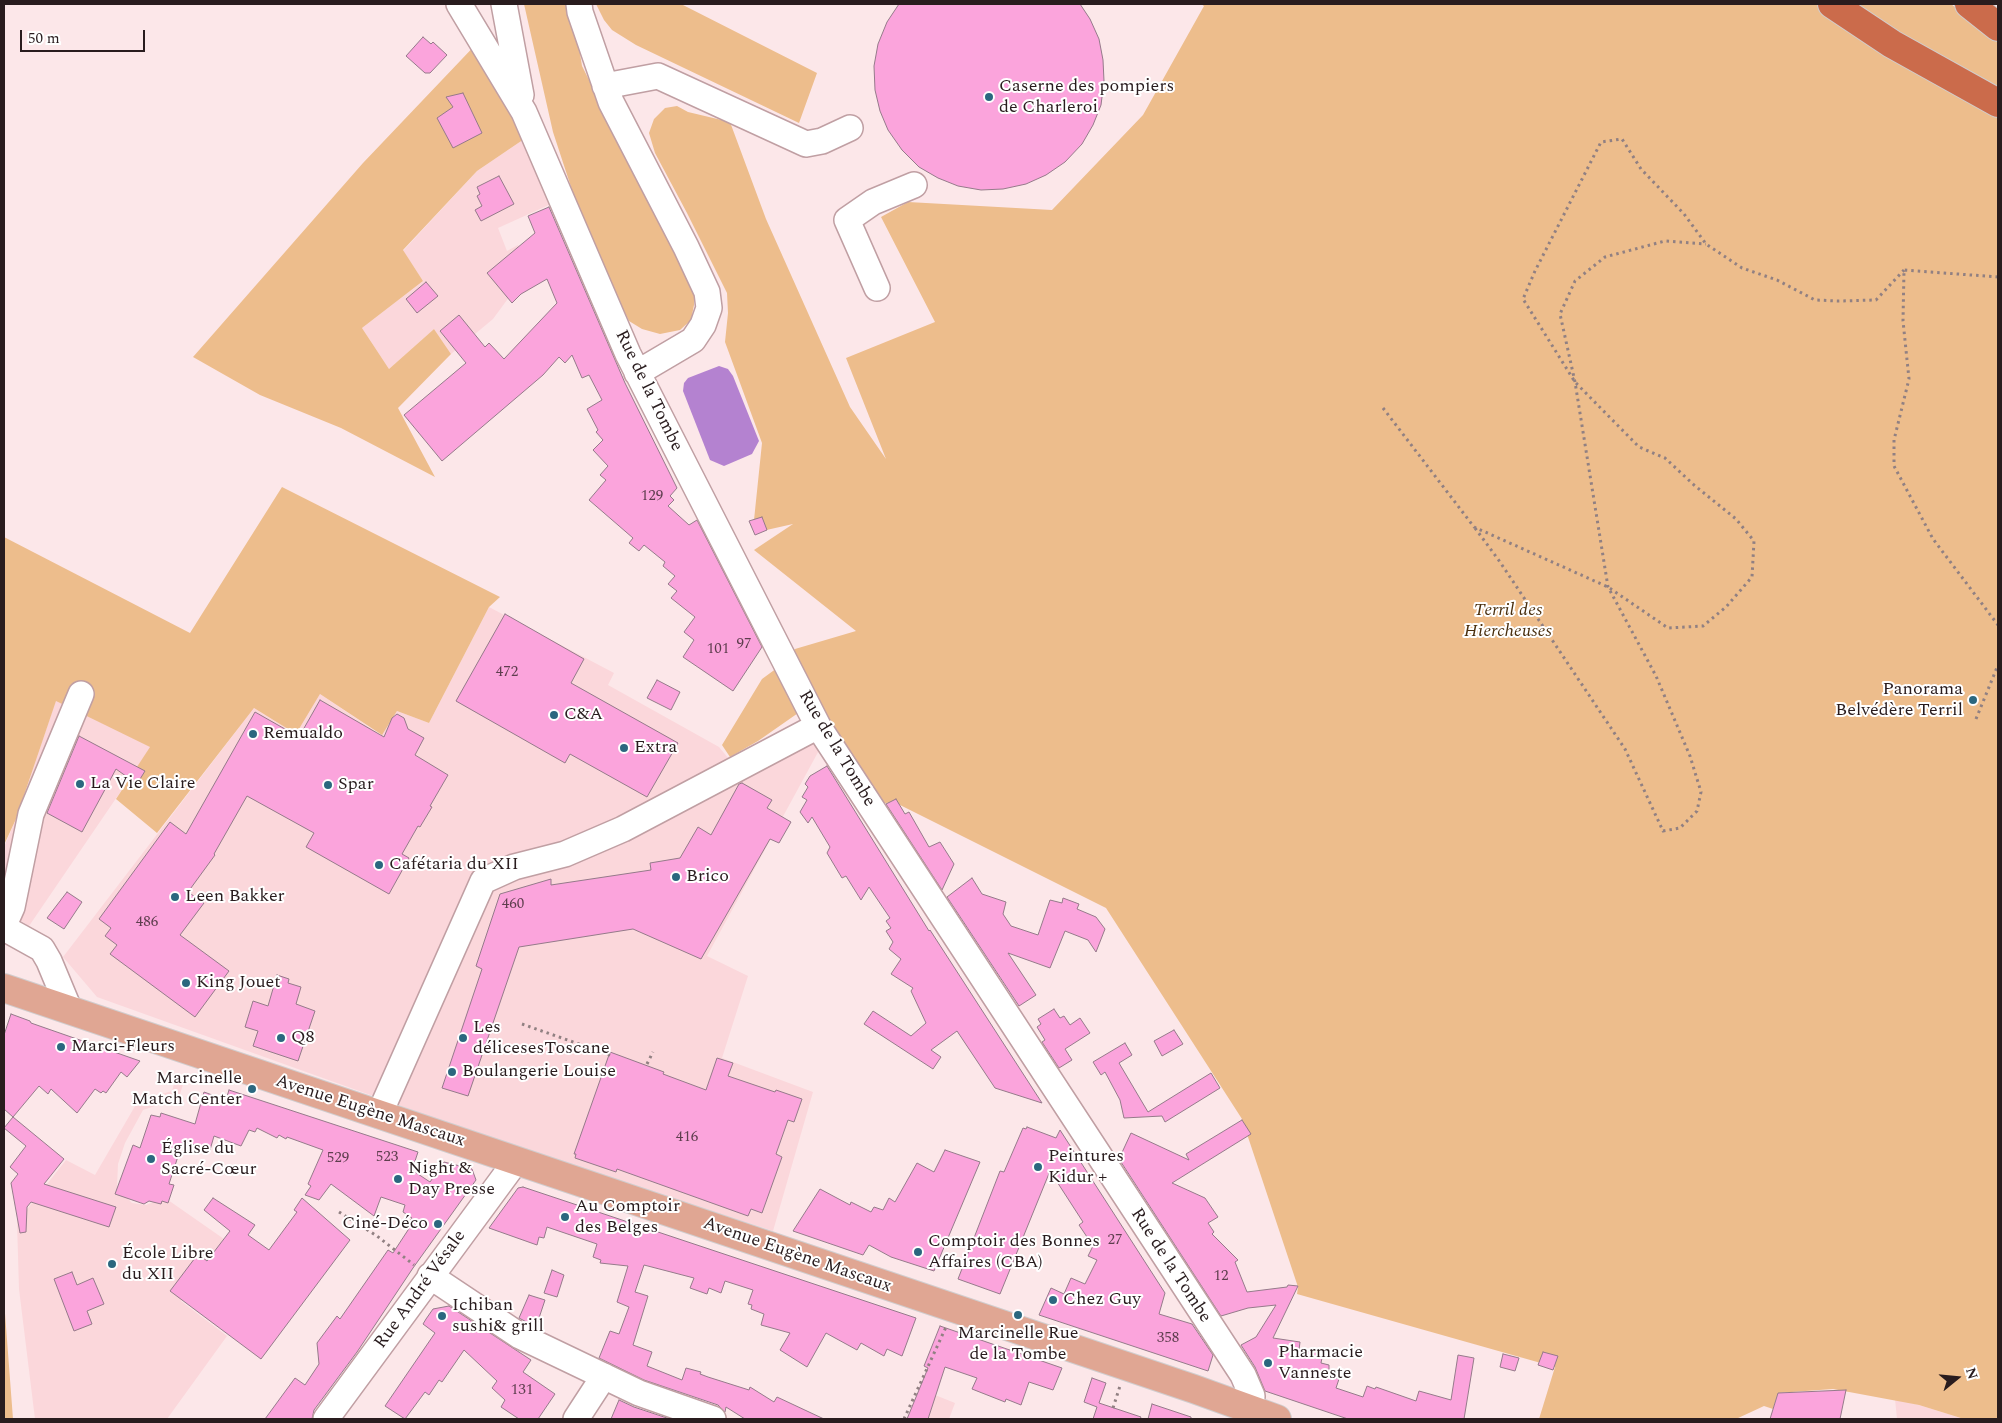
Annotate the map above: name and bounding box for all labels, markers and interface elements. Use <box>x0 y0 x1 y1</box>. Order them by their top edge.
scale bar <box>22 20 148 52</box>
text: 50 m <box>28 27 60 50</box>
place label: Caserne des pompiers de Charleroi <box>999 76 1174 118</box>
marker: Caserne des pompiers de Charleroi <box>983 91 995 103</box>
street label: Rue de la Tombe <box>609 327 687 455</box>
house number: 129 <box>641 488 663 506</box>
park label: Terril des Hiercheuses <box>1464 600 1552 642</box>
house number: 97 <box>737 636 751 654</box>
house number: 101 <box>707 641 729 659</box>
house number: 472 <box>496 664 518 682</box>
place label: Panorama Belvédère Terril <box>1835 679 1963 722</box>
street label: Rue de la Tombe <box>793 687 879 811</box>
marker: Panorama Belvédère Terril <box>1967 694 1979 706</box>
place label: C&A <box>564 704 603 726</box>
marker: C&A <box>548 709 560 721</box>
place label: Remualdo <box>263 723 343 745</box>
marker: Remualdo <box>247 728 259 740</box>
place label: Extra <box>634 737 677 759</box>
marker: Extra <box>618 742 630 754</box>
place label: La Vie Claire <box>90 773 195 795</box>
place label: Spar <box>338 774 374 796</box>
marker: La Vie Claire <box>74 778 86 790</box>
marker: Spar <box>322 779 334 791</box>
place label: Cafétaria du XII <box>389 854 519 876</box>
marker: Cafétaria du XII <box>373 859 385 871</box>
place label: Brico <box>686 866 729 888</box>
marker: Brico <box>670 871 682 883</box>
place label: Leen Bakker <box>185 886 285 908</box>
marker: Leen Bakker <box>169 891 181 903</box>
house number: 460 <box>502 896 524 914</box>
house number: 486 <box>136 914 158 932</box>
place label: King Jouet <box>196 972 281 994</box>
marker: King Jouet <box>180 977 192 989</box>
place label: Les délicesesToscane <box>473 1017 610 1060</box>
place label: Q8 <box>291 1027 315 1049</box>
marker: Q8 <box>275 1032 287 1044</box>
marker: Les délicesesToscane <box>457 1032 469 1044</box>
place label: Marci-Fleurs <box>71 1036 175 1058</box>
marker: Marci-Fleurs <box>55 1041 67 1053</box>
place label: Boulangerie Louise <box>462 1061 616 1083</box>
marker: Boulangerie Louise <box>446 1066 458 1078</box>
place label: Marcinelle Match Center <box>131 1068 242 1110</box>
street label: Avenue Eugène Mascaux <box>272 1071 468 1153</box>
marker: Marcinelle Match Center <box>246 1083 258 1095</box>
house number: 416 <box>676 1129 698 1147</box>
place label: Église du Sacré-Cœur <box>161 1138 257 1180</box>
place label: Peintures Kidur + <box>1048 1146 1124 1188</box>
house number: 523 <box>376 1149 398 1167</box>
house number: 529 <box>327 1150 349 1168</box>
marker: Église du Sacré-Cœur <box>145 1153 157 1165</box>
place label: Night & Day Presse <box>408 1158 495 1200</box>
marker: Peintures Kidur + <box>1032 1161 1044 1173</box>
marker: Night & Day Presse <box>392 1173 404 1185</box>
place label: Au Comptoir des Belges <box>575 1196 680 1238</box>
street label: Rue de la Tombe <box>1125 1205 1215 1327</box>
marker: Au Comptoir des Belges <box>559 1211 571 1223</box>
place label: Ciné-Déco <box>342 1213 428 1235</box>
street label: Avenue Eugène Mascaux <box>700 1214 894 1298</box>
marker: Ciné-Déco <box>432 1218 444 1230</box>
street label: Rue André Vésale <box>371 1227 471 1353</box>
place label: Comptoir des Bonnes Affaires (CBA) <box>928 1231 1100 1274</box>
house number: 27 <box>1108 1232 1122 1250</box>
place label: École Libre du XII <box>122 1243 214 1286</box>
marker: Comptoir des Bonnes Affaires (CBA) <box>912 1246 924 1258</box>
marker: École Libre du XII <box>106 1258 118 1270</box>
house number: 12 <box>1214 1268 1228 1286</box>
place label: Chez Guy <box>1063 1289 1141 1311</box>
marker: Chez Guy <box>1047 1294 1059 1306</box>
place label: Ichiban sushi& grill <box>452 1295 544 1338</box>
marker: Marcinelle Rue de la Tombe <box>1012 1309 1024 1321</box>
marker: Ichiban sushi& grill <box>436 1310 448 1322</box>
place label: Marcinelle Rue de la Tombe <box>957 1323 1079 1366</box>
house number: 358 <box>1157 1330 1179 1348</box>
place label: Pharmacie Vanneste <box>1278 1342 1363 1385</box>
north arrow <box>1932 1353 1982 1403</box>
marker: Pharmacie Vanneste <box>1262 1357 1274 1369</box>
text: N <box>1960 1365 1984 1382</box>
house number: 131 <box>511 1382 533 1400</box>

